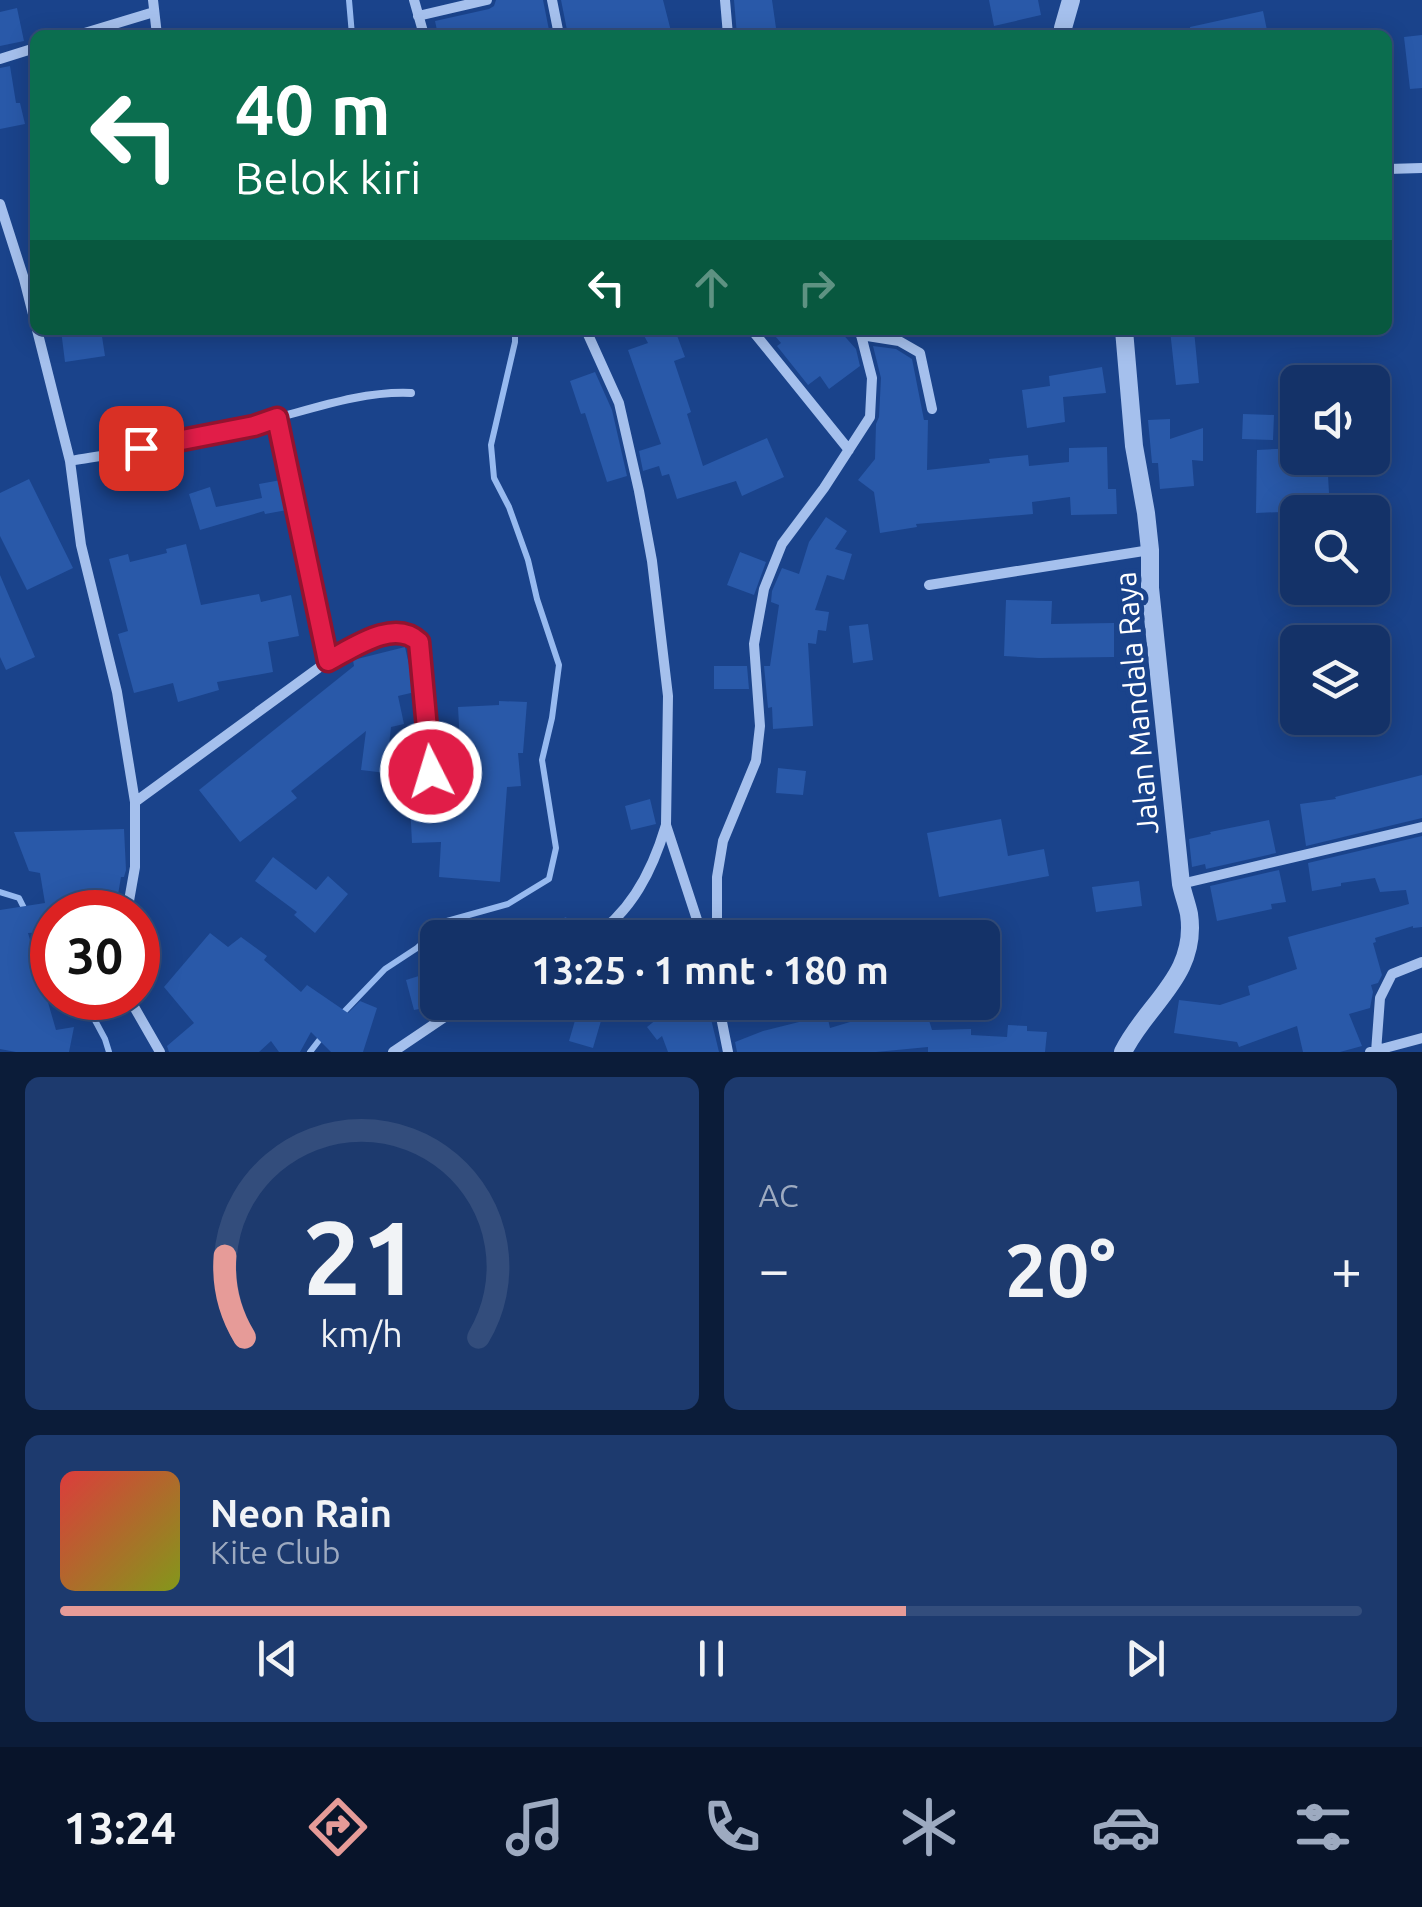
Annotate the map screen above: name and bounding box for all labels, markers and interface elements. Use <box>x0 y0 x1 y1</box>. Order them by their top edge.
icon: left <box>70 70 200 200</box>
text: 40 m <box>235 70 391 148</box>
text: Belok kiri <box>235 152 421 203</box>
icon: left <box>579 260 634 315</box>
icon: ahead <box>684 260 739 315</box>
icon: right <box>789 260 844 315</box>
map controls <box>1280 365 1390 735</box>
button: sound <box>1280 365 1390 475</box>
pin <box>99 406 184 491</box>
icon: arrive <box>114 421 169 476</box>
button: search <box>1280 495 1390 605</box>
street label: Jalan Mandala Raya <box>1108 570 1164 836</box>
button: layers <box>1280 625 1390 735</box>
position arrow <box>379 720 483 824</box>
speed limit sign: 30 <box>30 890 160 1020</box>
text: 13:25 · 1 mnt · 180 m <box>531 949 889 991</box>
text: AC <box>759 1177 799 1213</box>
text: 21 <box>303 1198 420 1315</box>
text: 20° <box>1005 1227 1116 1311</box>
text: − <box>759 1238 790 1299</box>
text: + <box>1331 1238 1362 1299</box>
text: km/h <box>320 1314 403 1354</box>
text: Neon Rain <box>210 1492 392 1534</box>
text: Kite Club <box>210 1534 340 1570</box>
icon: previous <box>250 1631 305 1686</box>
icon: pause <box>684 1631 739 1686</box>
icon: next <box>1118 1631 1173 1686</box>
icon: directions <box>303 1792 373 1862</box>
icon: music <box>500 1792 570 1862</box>
icon: phone <box>697 1792 767 1862</box>
icon: climate <box>894 1792 964 1862</box>
icon: car <box>1091 1792 1161 1862</box>
icon: filters <box>1288 1792 1358 1862</box>
text: 13:24 <box>64 1802 176 1853</box>

